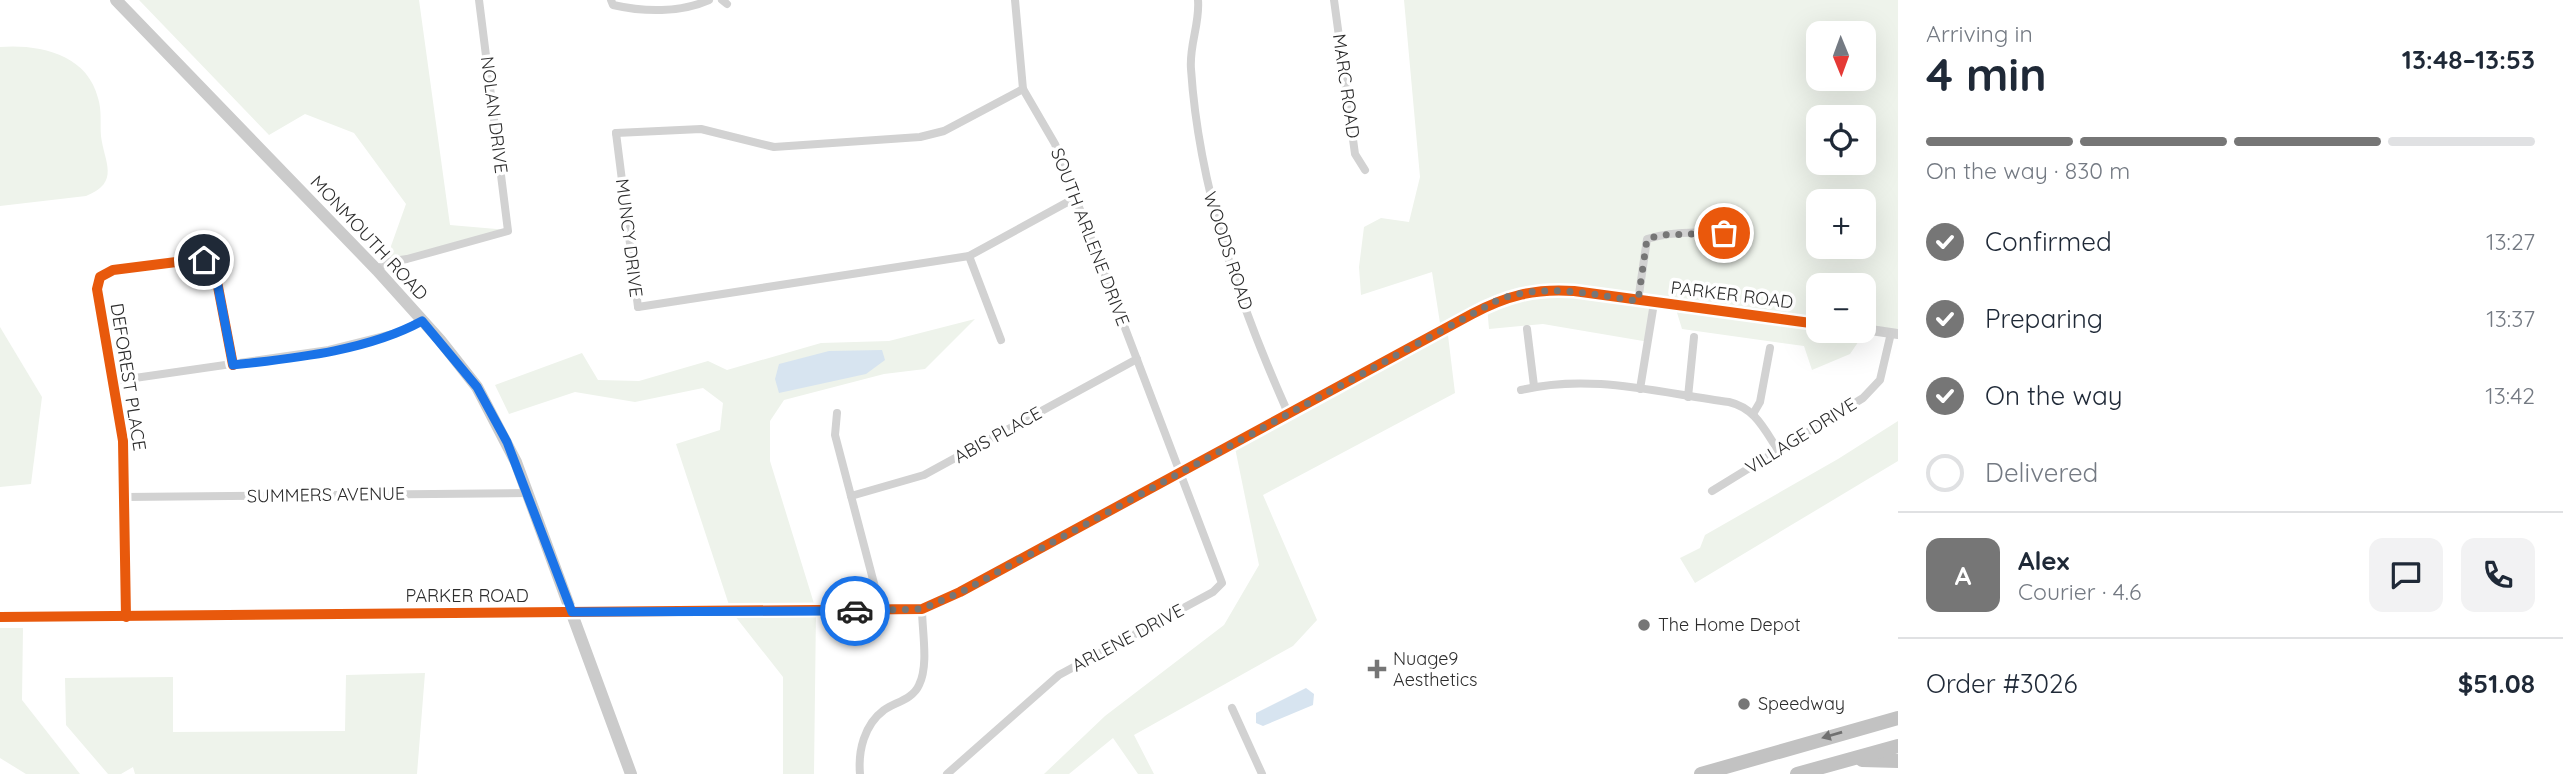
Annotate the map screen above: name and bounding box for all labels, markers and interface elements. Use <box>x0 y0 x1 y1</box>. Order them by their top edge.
text: Arriving in <box>1926 19 2033 48</box>
north arrow <box>1806 21 1876 91</box>
map controls <box>1806 21 1876 343</box>
street label: MARC ROAD <box>1328 32 1365 140</box>
text: 13:48–13:53 <box>2402 43 2535 76</box>
text: 4 min <box>1926 45 2047 103</box>
street label: NOLAN DRIVE <box>476 55 513 175</box>
button: locate <box>1806 105 1876 175</box>
street label: SOUTH ARLENE DRIVE <box>1046 145 1135 329</box>
text: On the way · 830 m <box>1926 156 2130 185</box>
street label: MONMOUTH ROAD <box>306 171 433 305</box>
street label: MUNCY DRIVE <box>611 177 648 299</box>
street label: WOODS ROAD <box>1199 189 1258 313</box>
button: + <box>1806 189 1876 259</box>
pin <box>1694 203 1754 263</box>
icon: bag <box>1705 214 1743 252</box>
icon: check <box>1926 223 1964 261</box>
text: Confirmed <box>1985 225 2112 258</box>
text: 13:27 <box>2486 227 2535 256</box>
pin <box>174 230 234 290</box>
icon: home <box>185 241 223 279</box>
button: − <box>1806 273 1876 343</box>
street label: PARKER ROAD <box>1670 276 1795 313</box>
icon: check <box>1926 300 1964 338</box>
street label: DEFOREST PLACE <box>105 302 152 452</box>
text: Preparing <box>1985 302 2103 335</box>
text: 13:37 <box>2486 304 2535 333</box>
icon: check <box>1926 377 1964 415</box>
text: On the way <box>1985 379 2123 412</box>
text: 13:42 <box>2485 381 2535 410</box>
street label: VILLAGE DRIVE <box>1741 392 1860 479</box>
street label: ABIS PLACE <box>950 401 1046 468</box>
text: Delivered <box>1985 456 2098 489</box>
street label: SUMMERS AVENUE <box>247 482 405 507</box>
button: chat <box>2369 538 2443 612</box>
button: phone <box>2461 538 2535 612</box>
text: Alex <box>2018 544 2069 577</box>
text: A <box>1955 559 1971 592</box>
courier <box>820 576 890 646</box>
text: Courier · 4.6 <box>2018 577 2141 606</box>
street label: PARKER ROAD <box>405 584 529 607</box>
icon: car <box>836 592 874 630</box>
street label: ARLENE DRIVE <box>1068 598 1188 677</box>
place label: The Home Depot <box>1658 613 1801 636</box>
marker: The Home Depot <box>1636 617 1652 633</box>
place label: Nuage9 Aesthetics <box>1393 647 1477 691</box>
marker: Nuage9 Aesthetics <box>1367 659 1387 679</box>
text: Order #3026 <box>1926 667 2077 700</box>
text: $51.08 <box>2458 667 2535 700</box>
place label: Speedway <box>1758 692 1845 715</box>
marker: Speedway <box>1736 696 1752 712</box>
one-way arrow <box>1821 731 1842 741</box>

